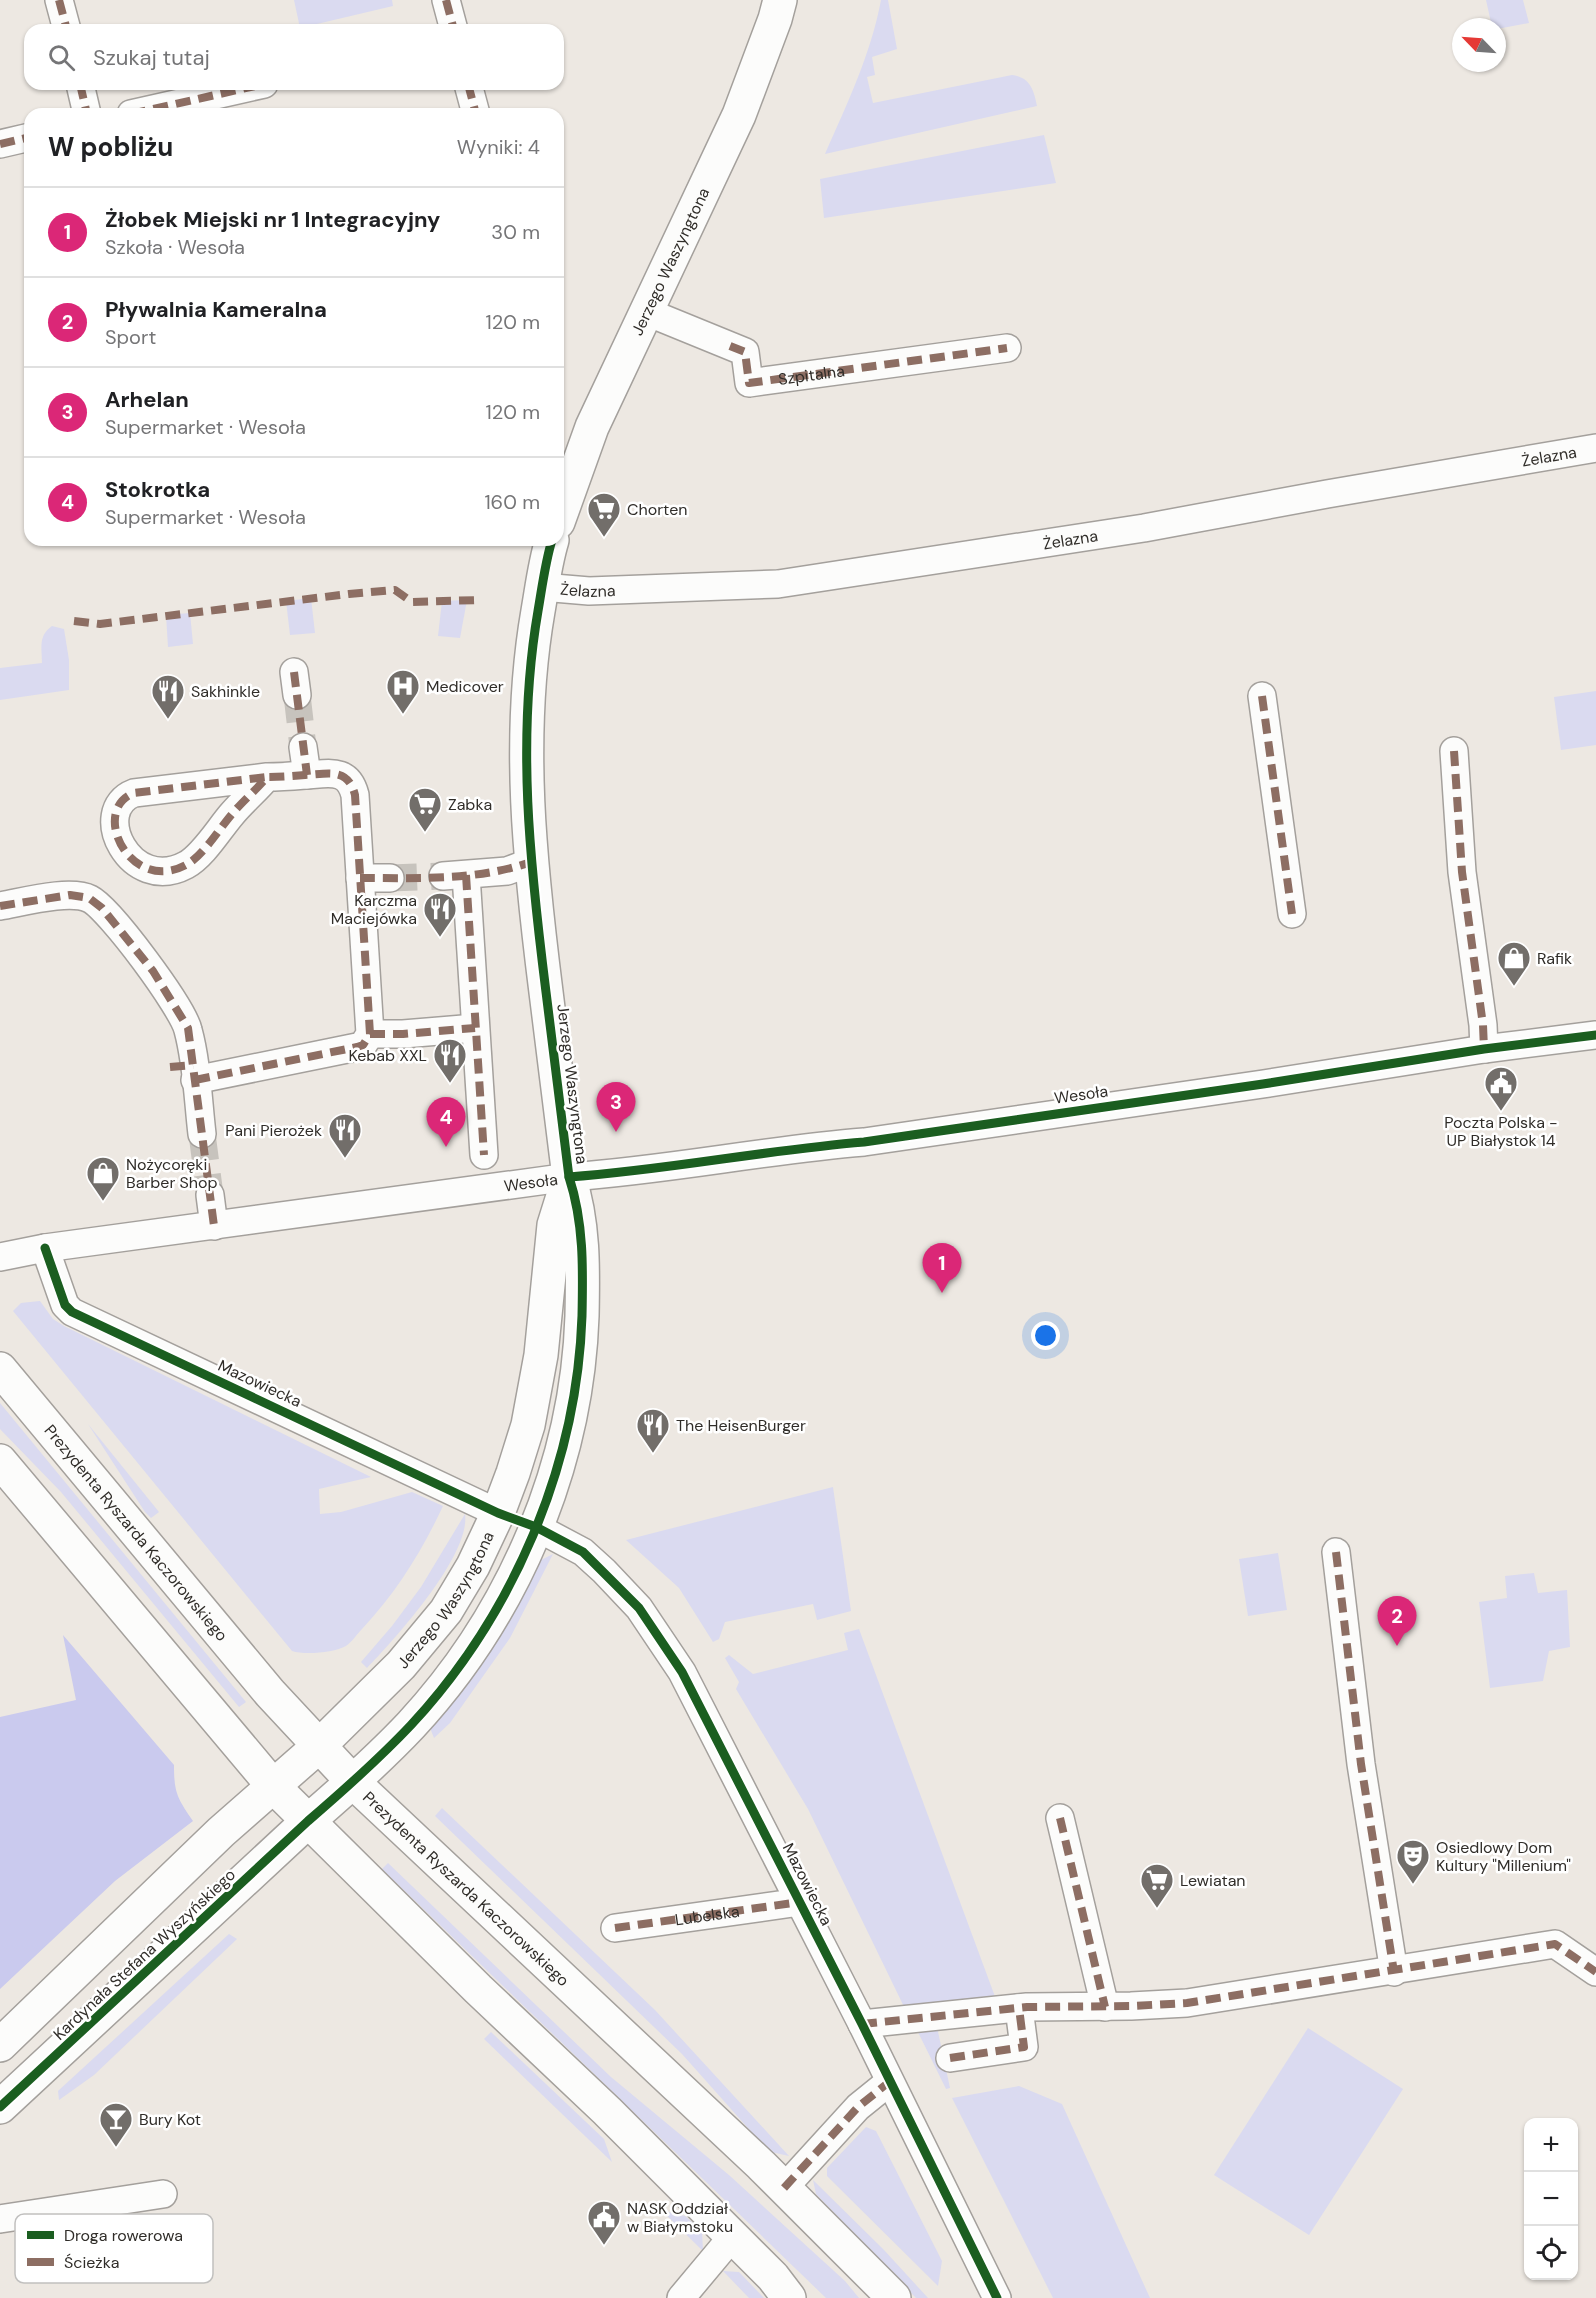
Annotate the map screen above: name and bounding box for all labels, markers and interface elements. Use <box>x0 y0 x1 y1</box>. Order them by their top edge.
north arrow <box>1452 18 1506 72</box>
search box <box>24 24 564 90</box>
icon: search <box>45 41 78 74</box>
text: Szukaj tutaj <box>93 43 210 72</box>
text: W pobliżu <box>48 130 173 164</box>
text: Wyniki: 4 <box>457 134 540 160</box>
street label: Jerzego Waszyngtona <box>627 184 714 339</box>
text: Żłobek Miejski nr 1 Integracyjny <box>105 205 440 234</box>
text: 1 <box>64 219 71 245</box>
text: 30 m <box>491 219 540 245</box>
text: Szkoła · Wesoła <box>105 234 245 260</box>
text: Pływalnia Kameralna <box>105 295 327 324</box>
text: 2 <box>62 309 73 335</box>
text: 120 m <box>486 309 540 335</box>
text: Sport <box>105 324 156 350</box>
street label: Szpitalna <box>777 360 846 390</box>
text: Arhelan <box>105 385 189 414</box>
text: 3 <box>61 399 74 425</box>
text: 120 m <box>486 399 540 425</box>
text: Supermarket · Wesoła <box>105 414 306 440</box>
street label: Żelazna <box>1520 442 1578 472</box>
text: Stokrotka <box>105 475 210 504</box>
text: 4 <box>61 489 74 515</box>
text: 160 m <box>484 489 540 515</box>
supermarket icon: Chorten <box>586 491 622 538</box>
place label: Chorten <box>627 499 687 520</box>
text: Supermarket · Wesoła <box>105 504 306 530</box>
street label: Żelazna <box>1041 525 1099 554</box>
street label: Żelazna <box>559 579 616 602</box>
hospital icon: Medicover <box>385 668 421 715</box>
restaurant icon: Sakhinkle <box>150 673 186 720</box>
place label: Medicover <box>426 676 504 697</box>
place label: Sakhinkle <box>191 681 260 702</box>
supermarket icon: Zabka <box>407 786 443 833</box>
place label: Zabka <box>448 794 492 815</box>
place label: Karczma Maciejówka <box>331 890 417 929</box>
restaurant icon: Karczma Maciejówka <box>422 891 458 938</box>
shop icon: Rafik <box>1496 940 1532 987</box>
place label: Rafik <box>1537 948 1572 969</box>
street label: Jerzego Waszyngtona <box>552 1003 593 1165</box>
restaurant icon: Kebab XXL <box>432 1037 468 1084</box>
place label: Kebab XXL <box>348 1045 427 1066</box>
public building icon: Poczta Polska - UP Białystok 14 <box>1483 1065 1519 1112</box>
street label: Wesoła <box>1053 1080 1109 1109</box>
pin: 3 <box>596 1082 636 1132</box>
pin: 4 <box>426 1098 466 1147</box>
restaurant icon: Pani Pierożek <box>327 1112 363 1159</box>
place label: Poczta Polska - UP Białystok 14 <box>1444 1112 1558 1151</box>
place label: Pani Pierożek <box>225 1120 322 1141</box>
place label: Nożycoręki Barber Shop <box>126 1154 218 1193</box>
shop icon: Nożycoręki Barber Shop <box>85 1155 121 1202</box>
street label: Wesoła <box>503 1169 559 1197</box>
pin: 1 <box>922 1244 962 1293</box>
your location <box>1031 1321 1060 1350</box>
street label: Mazowiecka <box>215 1355 305 1412</box>
restaurant icon: The HeisenBurger <box>635 1407 671 1454</box>
place label: The HeisenBurger <box>676 1415 806 1436</box>
street label: Prezydenta Ryszarda Kaczorowskiego <box>40 1420 232 1646</box>
street label: Jerzego Waszyngtona <box>393 1528 499 1673</box>
pin: 2 <box>1378 1596 1416 1646</box>
street label: Prezydenta Ryszarda Kaczorowskiego <box>358 1787 574 1991</box>
place label: Osiedlowy Dom Kultury "Millenium" <box>1436 1837 1571 1876</box>
theatre icon: Osiedlowy Dom Kultury "Millenium" <box>1395 1838 1431 1885</box>
street label: Mazowiecka <box>778 1840 837 1929</box>
supermarket icon: Lewiatan <box>1139 1862 1175 1909</box>
street label: Kardynała Stefana Wyszyńskiego <box>49 1864 240 2045</box>
place label: Lewiatan <box>1180 1870 1246 1891</box>
street label: Lubelska <box>673 1901 741 1930</box>
bar icon: Bury Kot <box>98 2101 134 2148</box>
place label: Bury Kot <box>139 2109 201 2130</box>
map controls <box>1524 2118 1578 2280</box>
button: + <box>1524 2118 1578 2172</box>
button: − <box>1524 2172 1578 2226</box>
place label: NASK Oddział w Białymstoku <box>627 2198 733 2237</box>
public building icon: NASK Oddział w Białymstoku <box>586 2199 622 2246</box>
legend <box>15 2214 213 2283</box>
text: Droga rowerowa <box>64 2225 183 2246</box>
button: locate <box>1524 2226 1578 2280</box>
text: Ścieżka <box>64 2252 119 2273</box>

